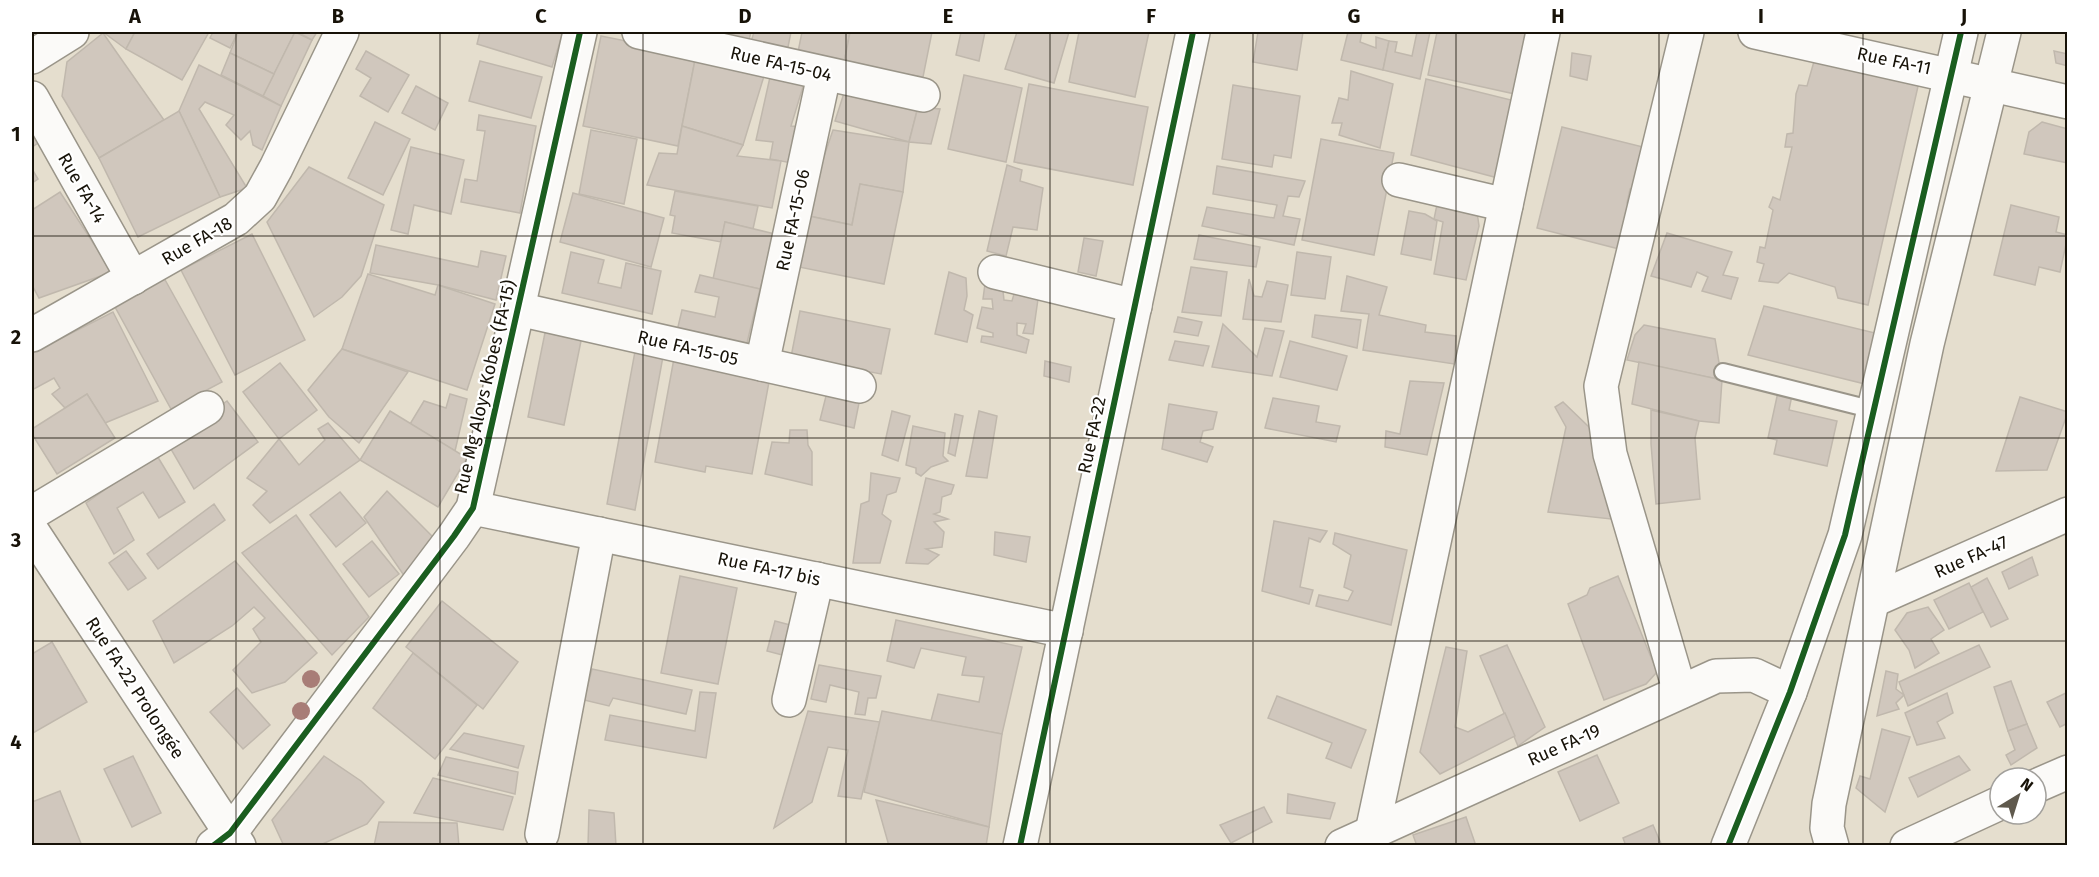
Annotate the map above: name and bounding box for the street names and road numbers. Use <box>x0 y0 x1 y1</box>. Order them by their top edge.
street label: Rue FA-15-04 <box>728 42 834 86</box>
street label: Rue FA-11 <box>1855 42 1933 80</box>
street label: Rue FA-14 <box>53 149 111 227</box>
street label: Rue FA-15-06 <box>771 167 815 273</box>
street label: Rue FA-18 <box>158 212 236 270</box>
street label: Rue Mg Aloys Kobes (FA-15) <box>450 278 520 496</box>
street label: Rue FA-15-05 <box>635 326 741 370</box>
street label: Rue FA-22 <box>1073 394 1111 475</box>
street label: Rue FA-47 <box>1931 531 2011 583</box>
street label: Rue FA-17 bis <box>715 547 823 591</box>
street label: Rue FA-22 Prolongée <box>81 613 189 763</box>
street label: Rue FA-19 <box>1524 719 1604 771</box>

